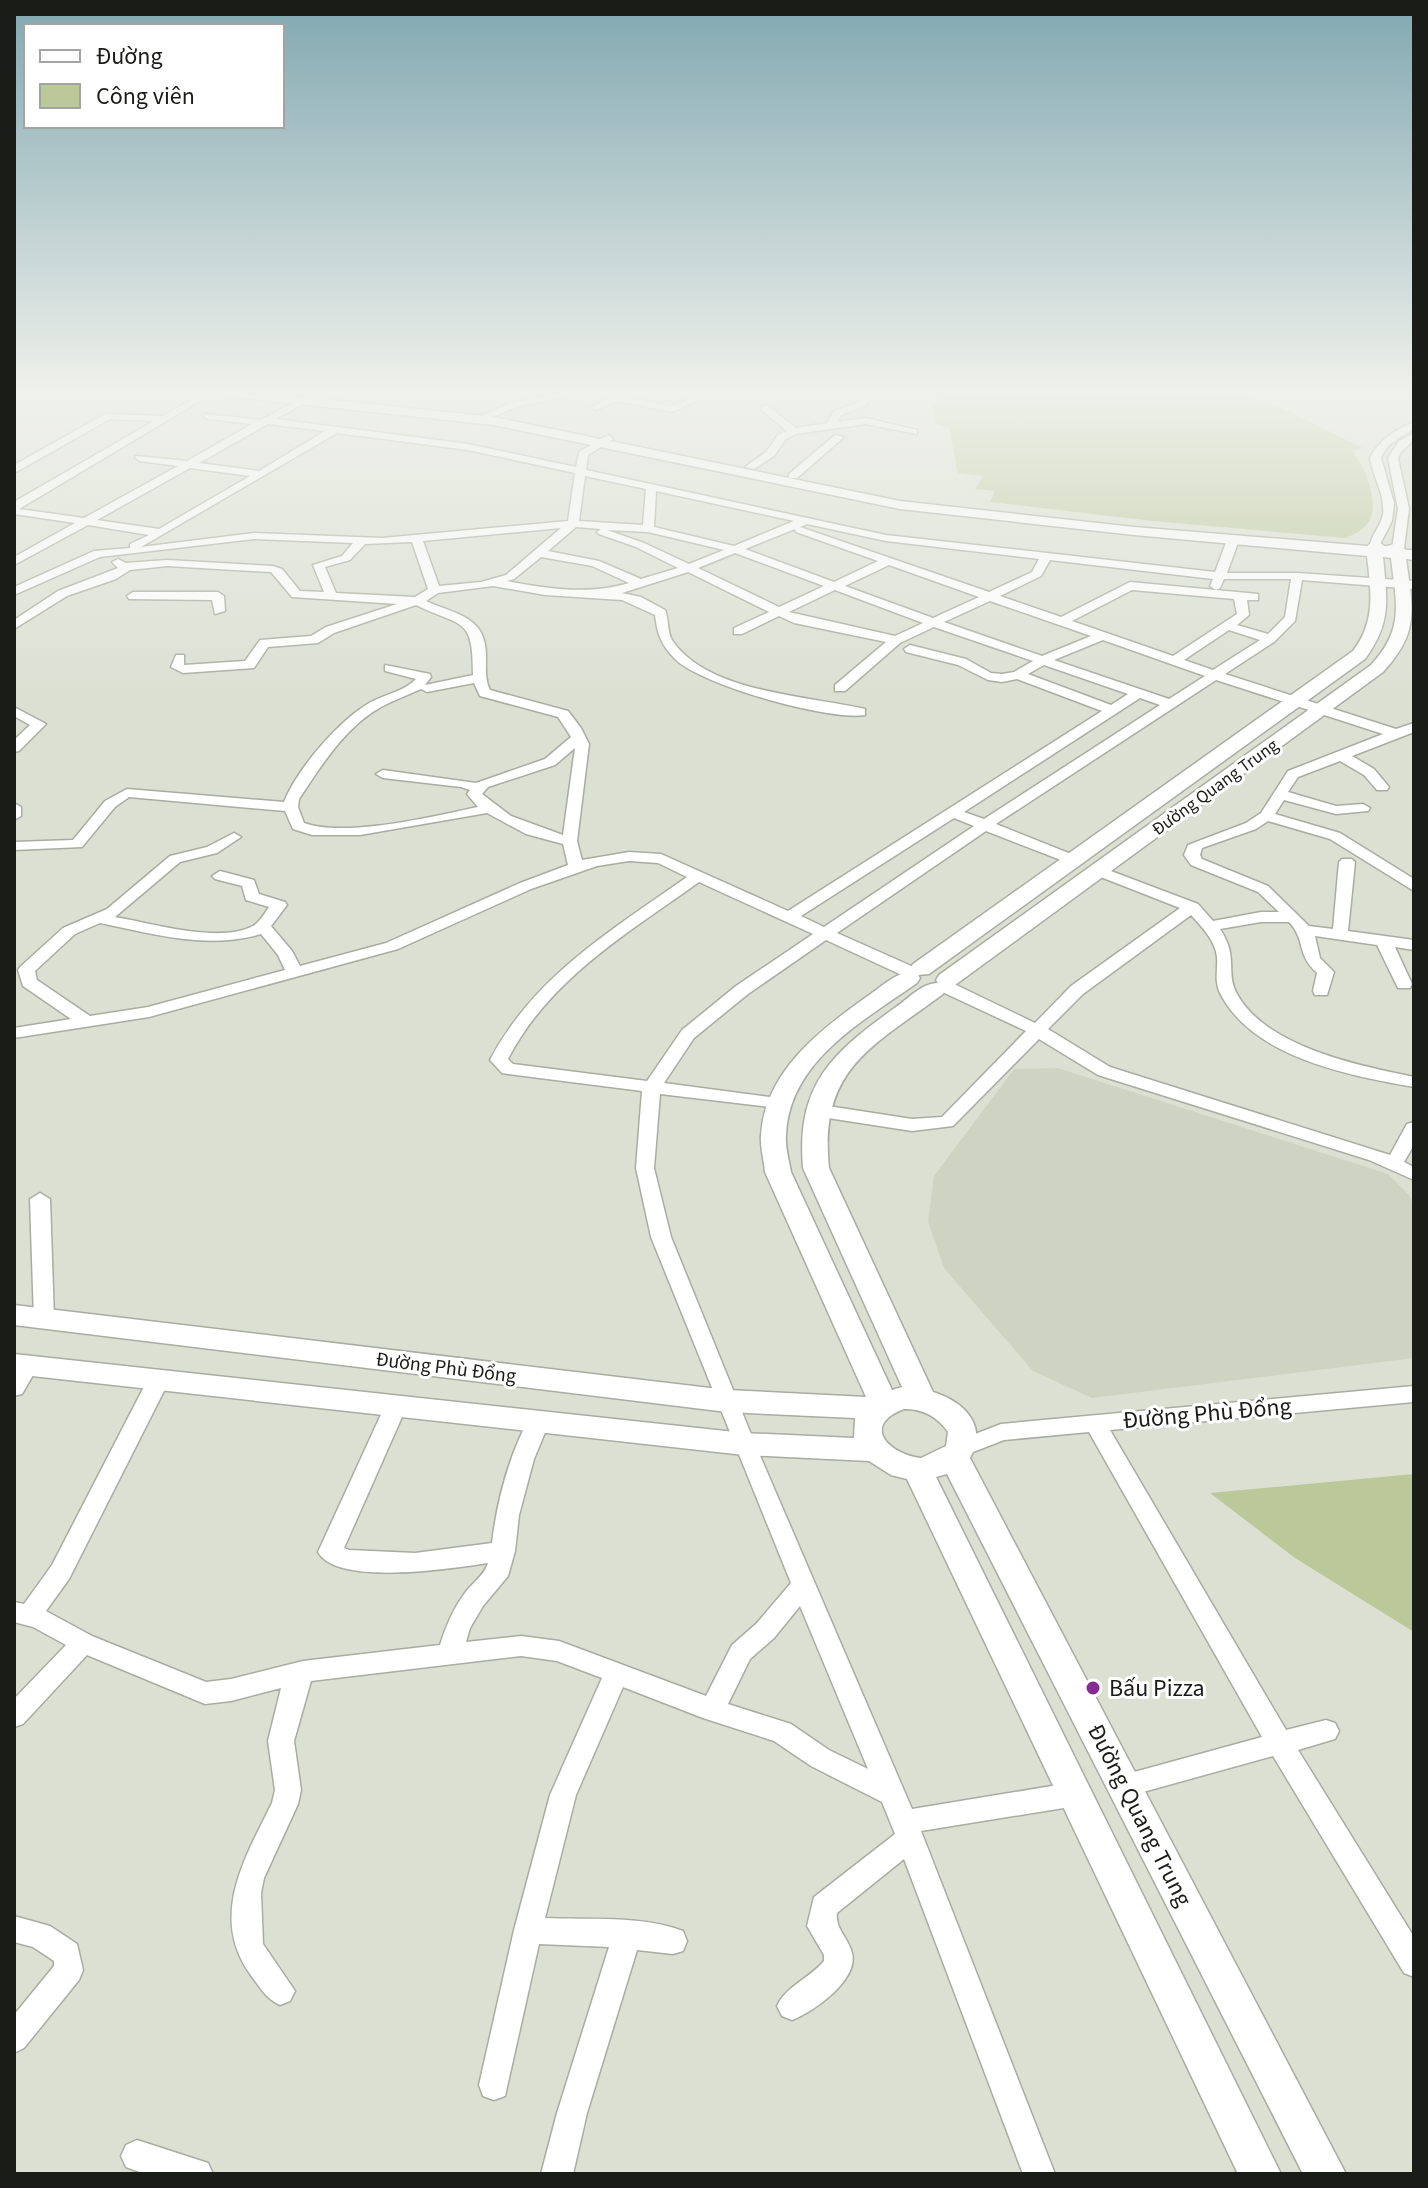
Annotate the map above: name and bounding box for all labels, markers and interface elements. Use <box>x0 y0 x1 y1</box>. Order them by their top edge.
legend <box>24 24 284 128</box>
text: Đường <box>96 39 163 74</box>
text: Công viên <box>96 79 195 114</box>
street label: Đường Quang Trung <box>1147 733 1284 842</box>
street label: Đường Phù Đổng <box>374 1345 518 1390</box>
street label: Đường Phù Đổng <box>1121 1389 1293 1438</box>
place label: Bấu Pizza <box>1109 1671 1205 1706</box>
marker: Bấu Pizza <box>1084 1679 1102 1697</box>
street label: Đường Quang Trung <box>1078 1718 1201 1913</box>

